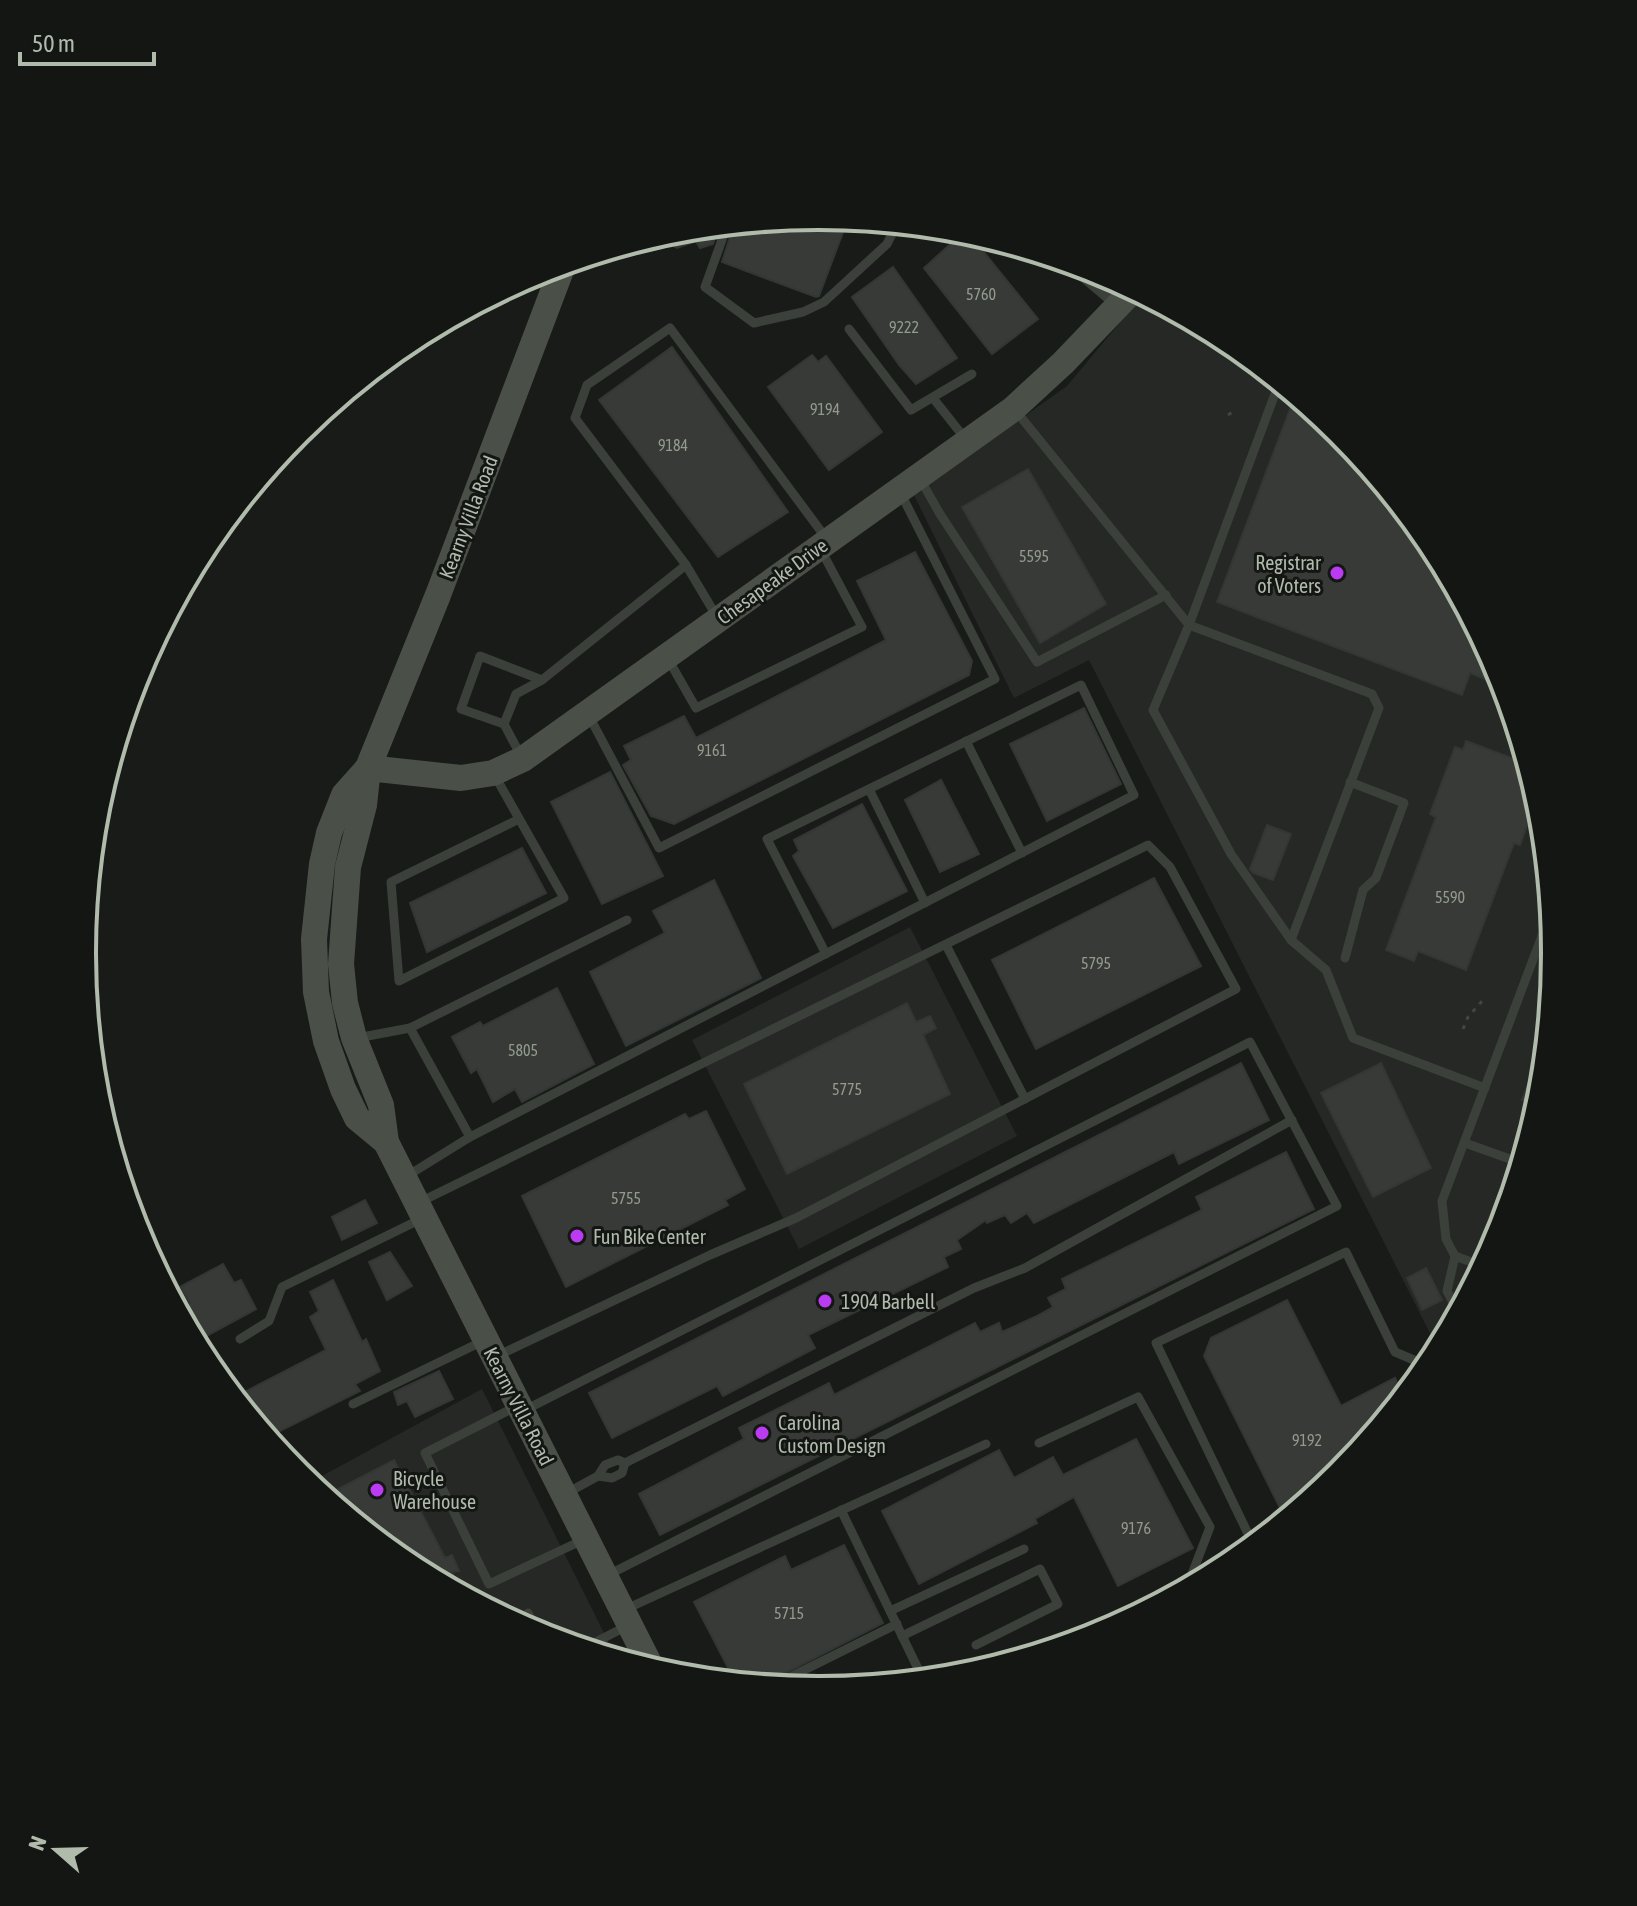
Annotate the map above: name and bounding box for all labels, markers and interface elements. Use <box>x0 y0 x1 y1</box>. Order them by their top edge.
scale bar <box>20 16 154 66</box>
text: 50 m <box>32 30 75 57</box>
house number: 5760 <box>966 285 996 303</box>
house number: 9222 <box>889 318 919 336</box>
house number: 9194 <box>810 400 840 418</box>
house number: 9184 <box>658 436 688 454</box>
street label: Kearny Villa Road <box>434 452 502 582</box>
street label: Chesapeake Drive <box>712 533 832 629</box>
house number: 5595 <box>1019 547 1049 565</box>
place label: Registrar of Voters <box>1255 551 1322 597</box>
marker: Registrar of Voters <box>1328 564 1346 582</box>
house number: 9161 <box>697 741 727 759</box>
house number: 5590 <box>1435 888 1465 906</box>
house number: 5795 <box>1081 954 1111 972</box>
house number: 5805 <box>508 1041 538 1059</box>
house number: 5775 <box>832 1080 862 1098</box>
house number: 5755 <box>611 1189 641 1207</box>
place label: Fun Bike Center <box>593 1225 707 1248</box>
marker: Fun Bike Center <box>568 1227 586 1245</box>
place label: 1904 Barbell <box>841 1290 936 1313</box>
marker: 1904 Barbell <box>816 1292 834 1310</box>
street label: Kearny Villa Road <box>479 1343 559 1469</box>
place label: Carolina Custom Design <box>778 1411 886 1457</box>
marker: Carolina Custom Design <box>753 1424 771 1442</box>
house number: 9192 <box>1292 1431 1322 1449</box>
place label: Bicycle Warehouse <box>393 1467 476 1513</box>
marker: Bicycle Warehouse <box>368 1481 386 1499</box>
house number: 9176 <box>1121 1519 1151 1537</box>
house number: 5715 <box>774 1604 804 1622</box>
north arrow <box>16 1810 96 1890</box>
text: N <box>23 1833 52 1854</box>

